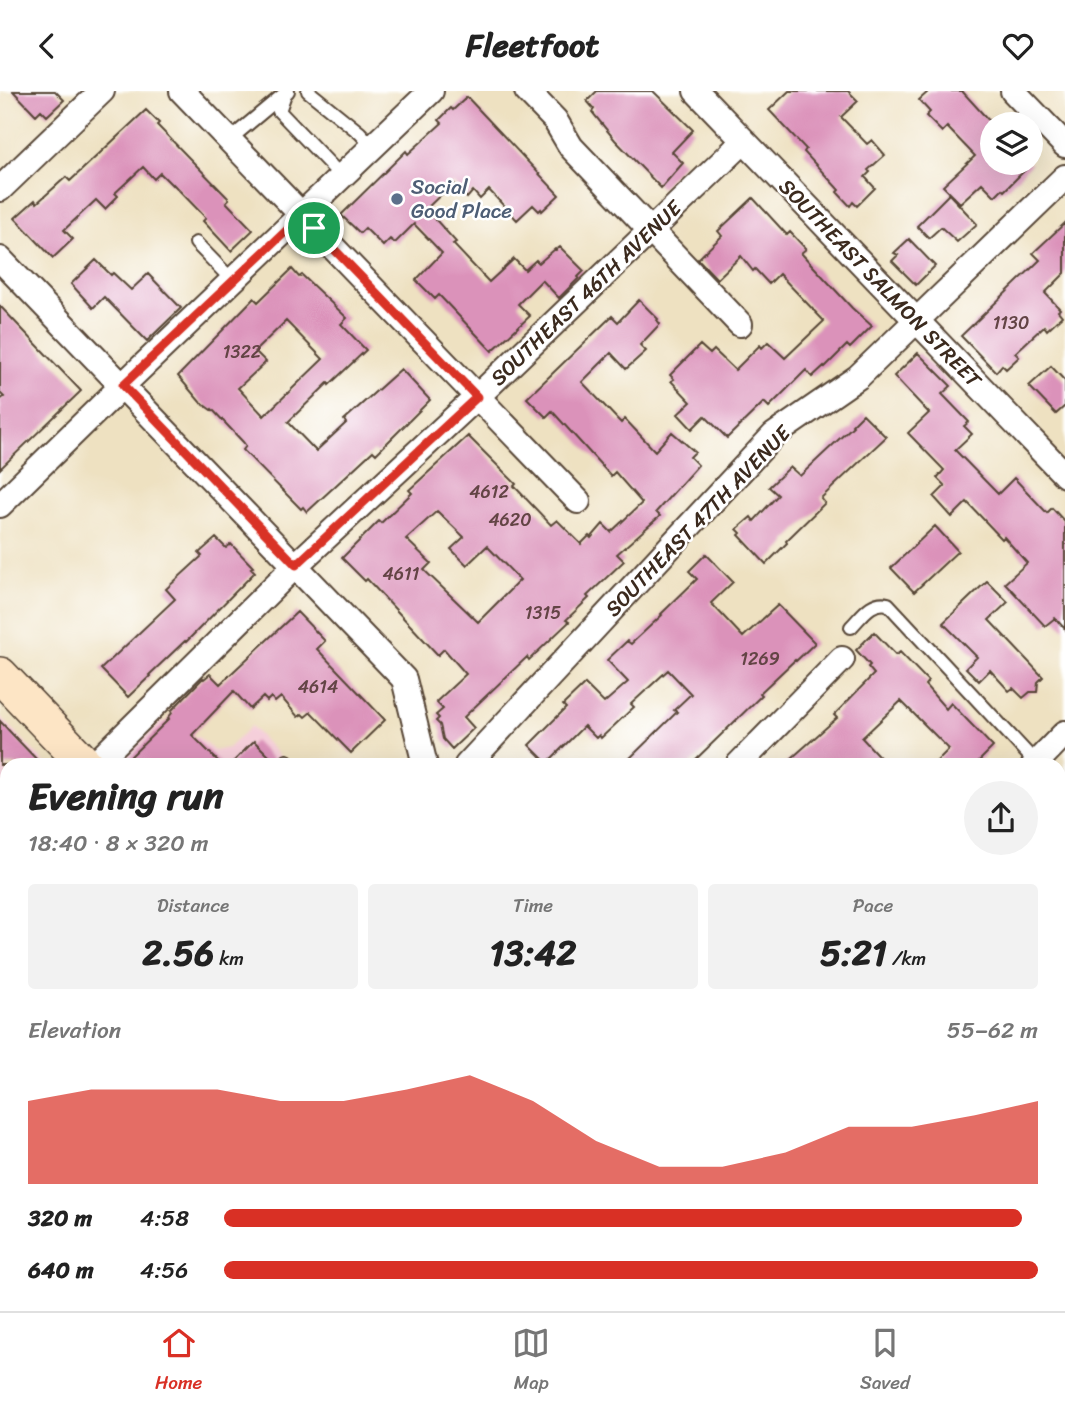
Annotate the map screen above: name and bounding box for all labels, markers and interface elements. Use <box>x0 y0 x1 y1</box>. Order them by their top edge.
text: Fleetfoot <box>466 17 599 74</box>
icon: back <box>28 27 66 65</box>
icon: heart <box>999 27 1037 65</box>
map controls <box>980 112 1043 175</box>
button: layers <box>980 112 1043 175</box>
place label: Social Good Place <box>411 168 512 230</box>
street label: SOUTHEAST SALMON STREET <box>769 169 992 398</box>
street label: SOUTHEAST 46TH AVENUE <box>481 190 692 395</box>
marker: Social Good Place <box>389 191 405 207</box>
pin <box>284 198 344 258</box>
icon: arrive <box>295 209 333 247</box>
house number: 1130 <box>993 307 1029 339</box>
house number: 1322 <box>223 336 261 368</box>
street label: SOUTHEAST 47TH AVENUE <box>596 415 801 626</box>
house number: 4612 <box>469 476 509 508</box>
house number: 4620 <box>488 504 532 536</box>
house number: 4611 <box>383 558 420 590</box>
house number: 1315 <box>525 597 561 629</box>
house number: 1269 <box>740 643 780 675</box>
house number: 4614 <box>298 671 338 703</box>
text: Evening run <box>28 763 224 830</box>
button: share <box>964 781 1038 855</box>
text: 18:40 · 8 × 320 m <box>28 823 208 864</box>
text: Distance <box>157 889 229 922</box>
text: Time <box>513 889 553 922</box>
text: Pace <box>853 889 893 922</box>
text: 2.56 <box>142 922 214 984</box>
text: 13:42 <box>490 922 576 984</box>
text: 5:21 <box>820 922 887 984</box>
text: km <box>214 942 244 975</box>
text: /km <box>887 942 926 975</box>
text: Elevation <box>28 1010 121 1051</box>
text: 55–62 m <box>947 1010 1038 1051</box>
text: 320 m <box>28 1198 92 1239</box>
text: 4:58 <box>140 1198 189 1239</box>
text: 640 m <box>28 1250 94 1291</box>
text: 4:56 <box>140 1250 188 1291</box>
tab: Home <box>155 1324 202 1399</box>
tab: Map <box>512 1324 550 1399</box>
tab: Saved <box>860 1324 910 1399</box>

